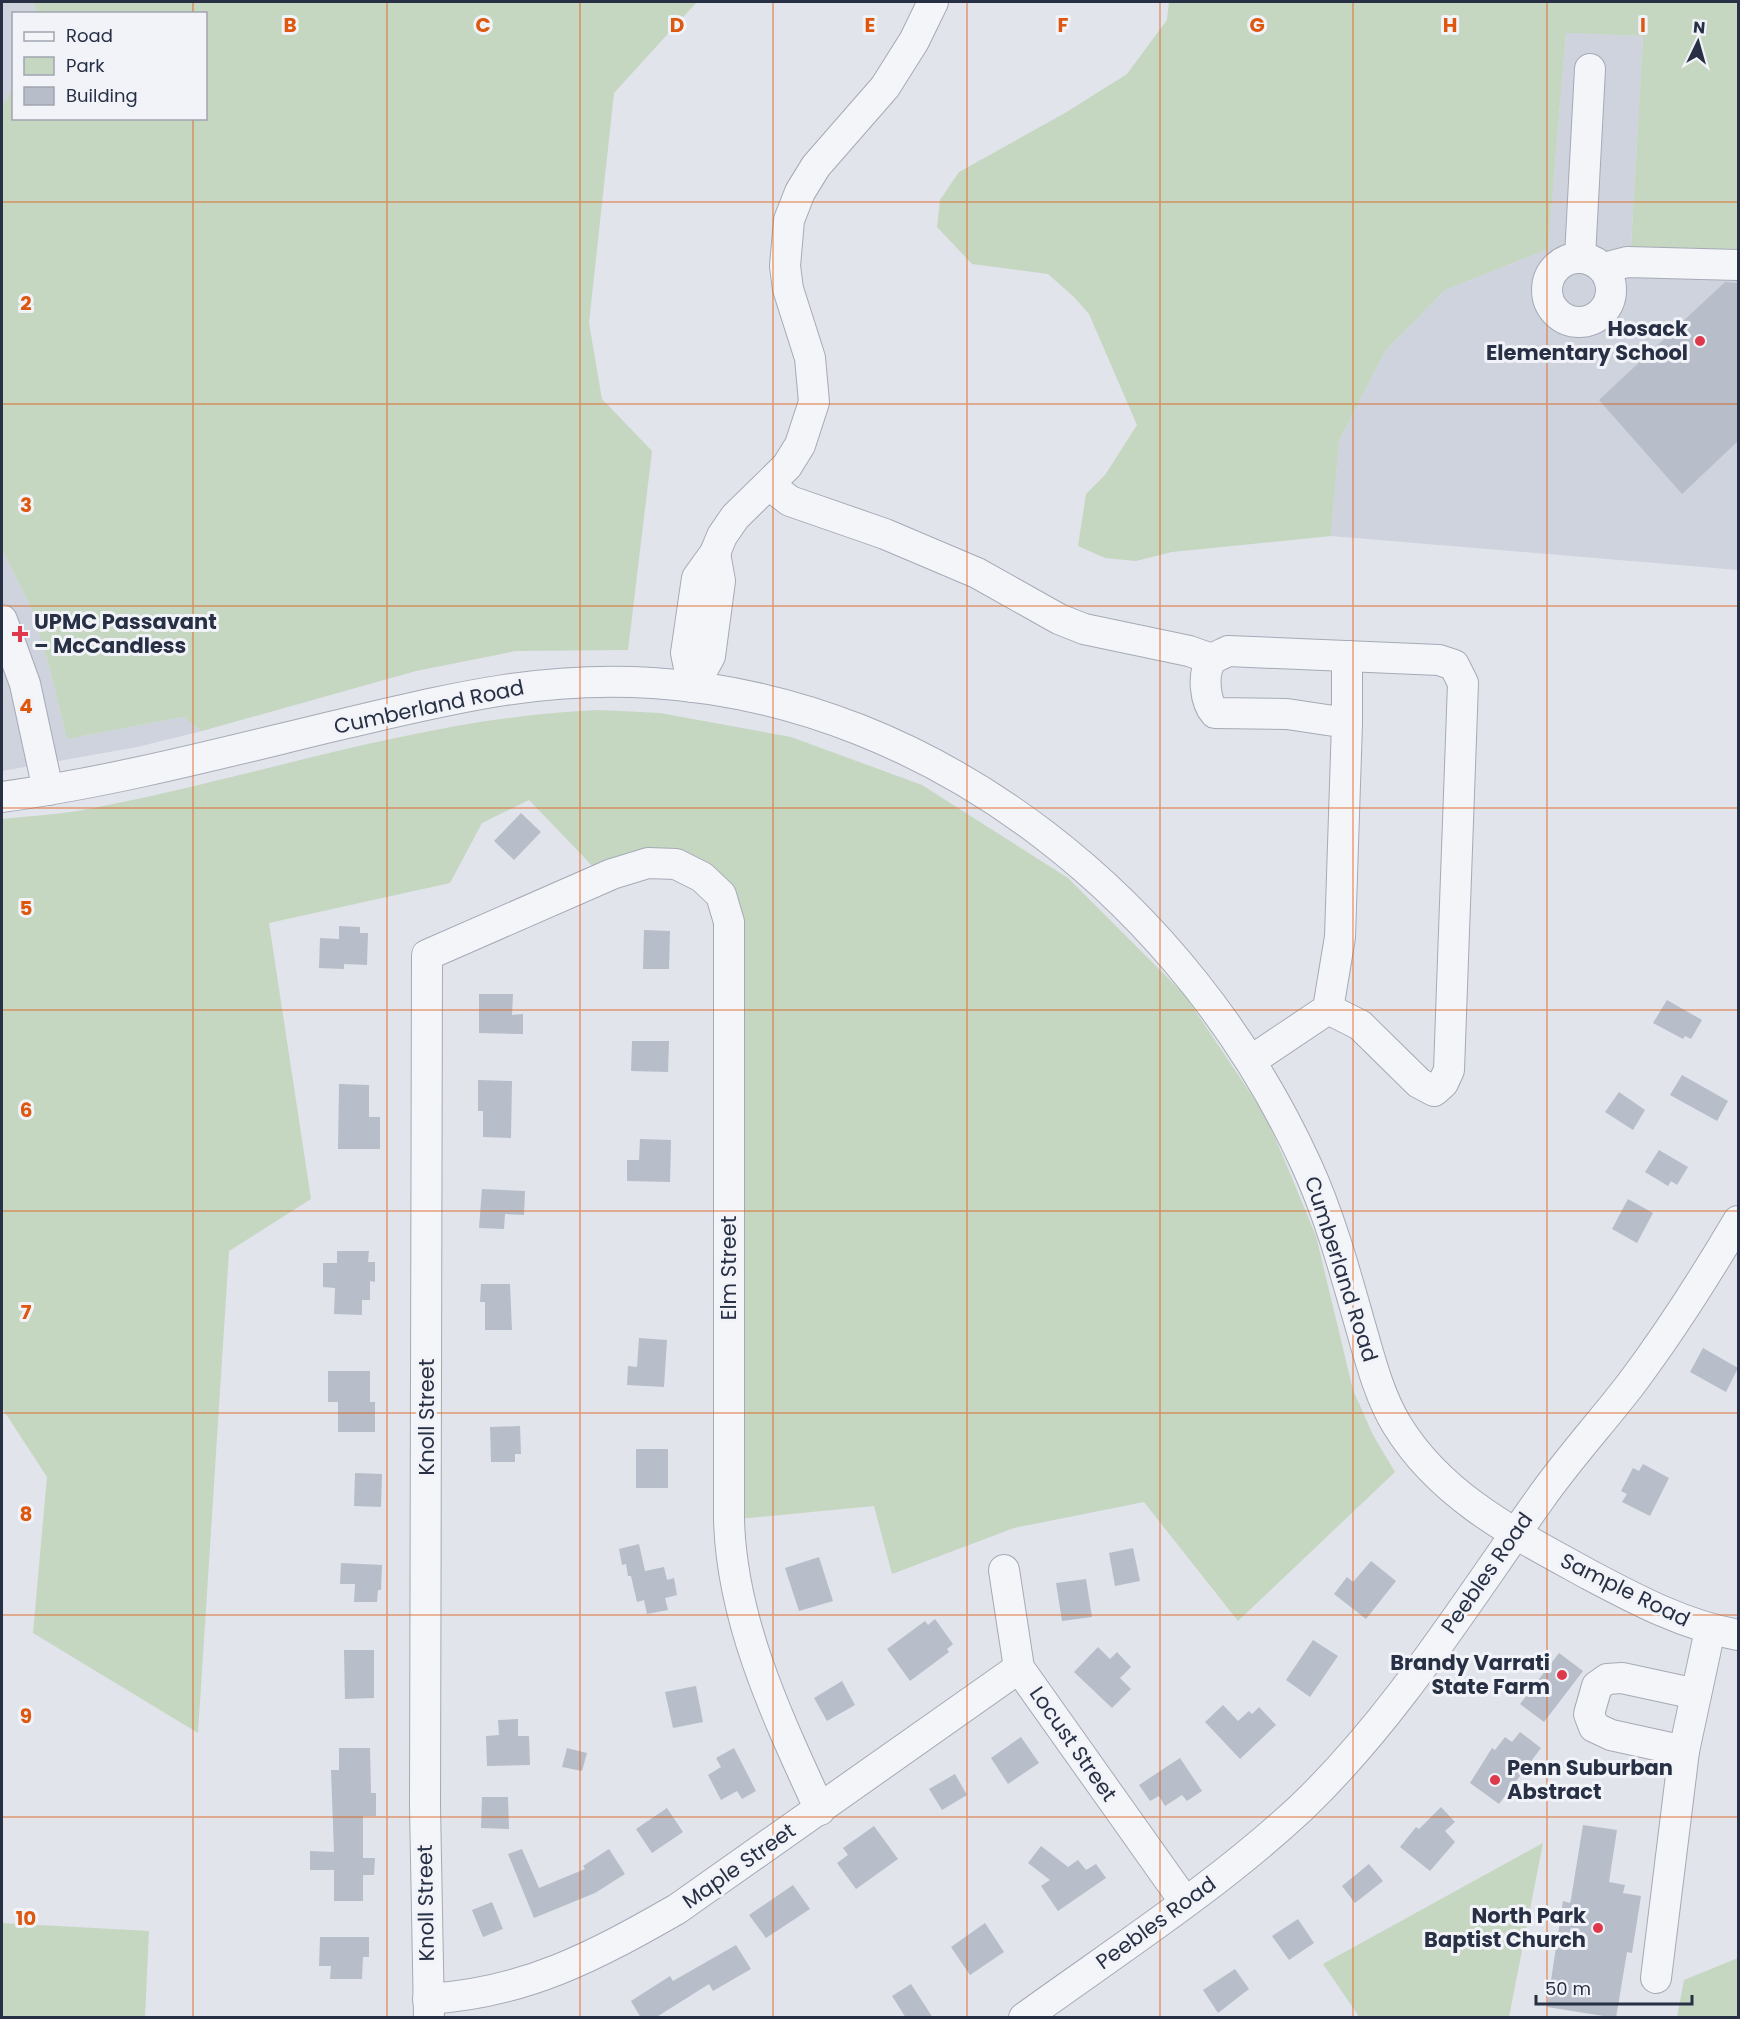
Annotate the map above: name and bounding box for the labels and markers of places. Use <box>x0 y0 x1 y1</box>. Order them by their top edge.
place label: Hosack Elementary School <box>1486 314 1688 367</box>
marker: Hosack Elementary School <box>1693 334 1707 348</box>
place label: UPMC Passavant – McCandless <box>34 607 217 660</box>
marker: UPMC Passavant – McCandless <box>11 625 29 643</box>
place label: Brandy Varrati State Farm <box>1390 1648 1550 1701</box>
marker: Brandy Varrati State Farm <box>1555 1668 1569 1682</box>
place label: Penn Suburban Abstract <box>1507 1753 1673 1806</box>
marker: Penn Suburban Abstract <box>1488 1773 1502 1787</box>
place label: North Park Baptist Church <box>1424 1901 1586 1954</box>
marker: North Park Baptist Church <box>1591 1921 1605 1935</box>

